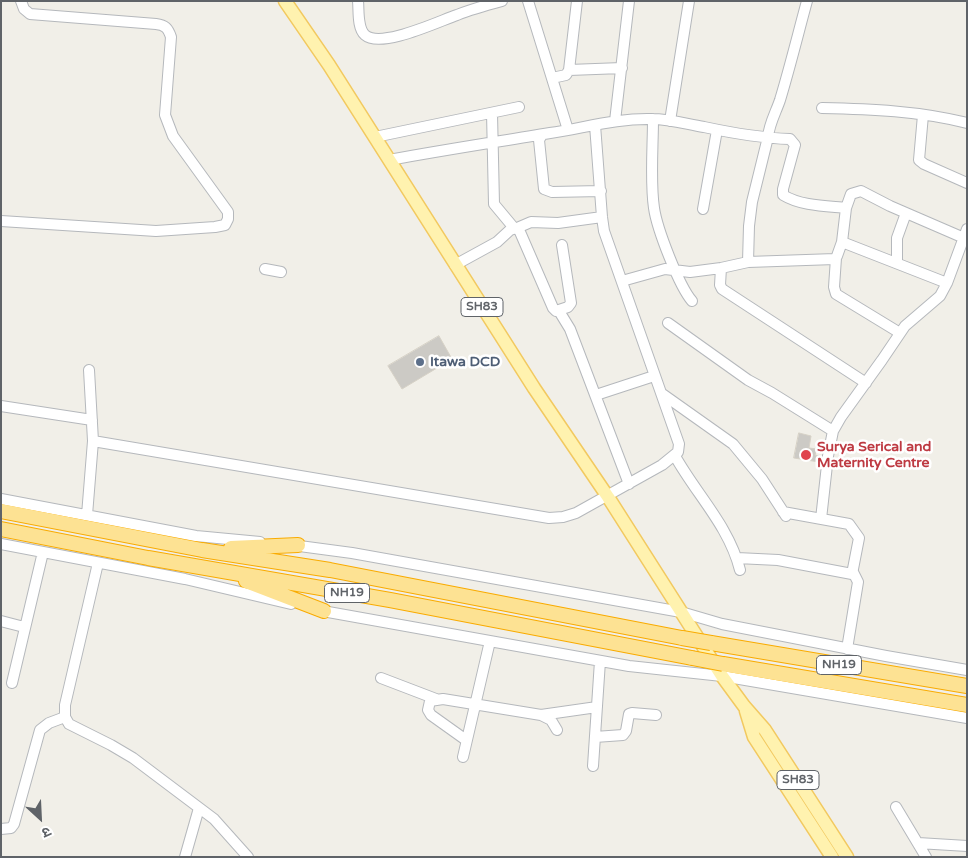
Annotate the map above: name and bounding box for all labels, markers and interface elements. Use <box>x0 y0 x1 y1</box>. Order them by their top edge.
road number: SH83 <box>461 298 503 316</box>
place label: Itawa DCD <box>430 354 500 370</box>
marker: Itawa DCD <box>414 356 426 368</box>
place label: Surya Serical and Maternity Centre <box>817 439 931 472</box>
marker: Surya Serical and Maternity Centre <box>799 448 813 462</box>
road number: NH19 <box>324 584 370 602</box>
road number: NH19 <box>816 656 862 674</box>
road number: SH83 <box>777 770 819 790</box>
north arrow <box>15 793 65 843</box>
text: उ <box>39 823 54 841</box>

